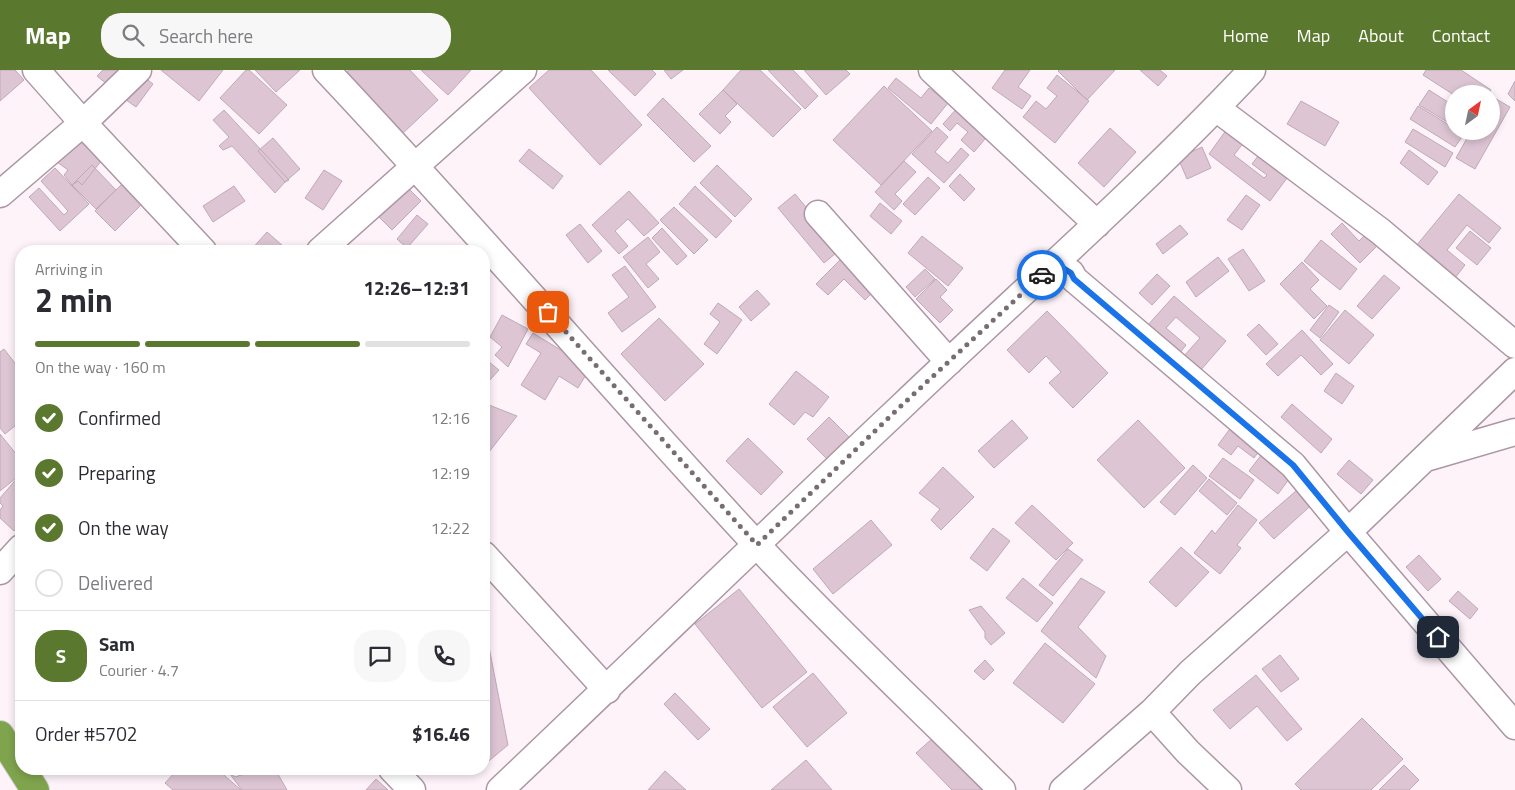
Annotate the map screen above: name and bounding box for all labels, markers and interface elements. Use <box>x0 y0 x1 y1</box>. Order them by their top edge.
search box <box>101 13 451 58</box>
text: Map <box>25 17 71 53</box>
icon: search <box>119 21 147 49</box>
text: Search here <box>159 21 253 50</box>
text: Home <box>1223 22 1269 49</box>
text: Map <box>1297 22 1330 49</box>
text: About <box>1358 22 1404 49</box>
text: Contact <box>1432 22 1490 49</box>
north arrow <box>1445 85 1500 140</box>
map controls <box>1445 85 1500 140</box>
courier <box>1017 250 1067 300</box>
text: Arriving in <box>35 257 103 281</box>
icon: car <box>1028 261 1056 289</box>
text: 12:26–12:31 <box>363 273 470 302</box>
text: 2 min <box>35 276 113 324</box>
pin <box>527 291 569 333</box>
icon: bag <box>534 298 562 326</box>
text: On the way · 160 m <box>35 355 166 379</box>
text: Confirmed <box>78 403 161 432</box>
icon: check <box>35 404 63 432</box>
text: 12:16 <box>431 406 470 430</box>
text: Preparing <box>78 458 155 487</box>
icon: check <box>35 459 63 487</box>
text: 12:19 <box>431 461 470 485</box>
text: On the way <box>78 513 169 542</box>
icon: check <box>35 514 63 542</box>
text: 12:22 <box>431 516 470 540</box>
text: Delivered <box>78 568 153 597</box>
pin <box>1417 616 1459 658</box>
icon: home <box>1424 623 1452 651</box>
text: Sam <box>99 629 135 658</box>
button: chat <box>354 630 406 682</box>
button: phone <box>418 630 470 682</box>
text: S <box>56 641 66 670</box>
text: Courier · 4.7 <box>99 658 179 682</box>
text: Order #5702 <box>35 719 137 748</box>
text: $16.46 <box>412 719 470 748</box>

